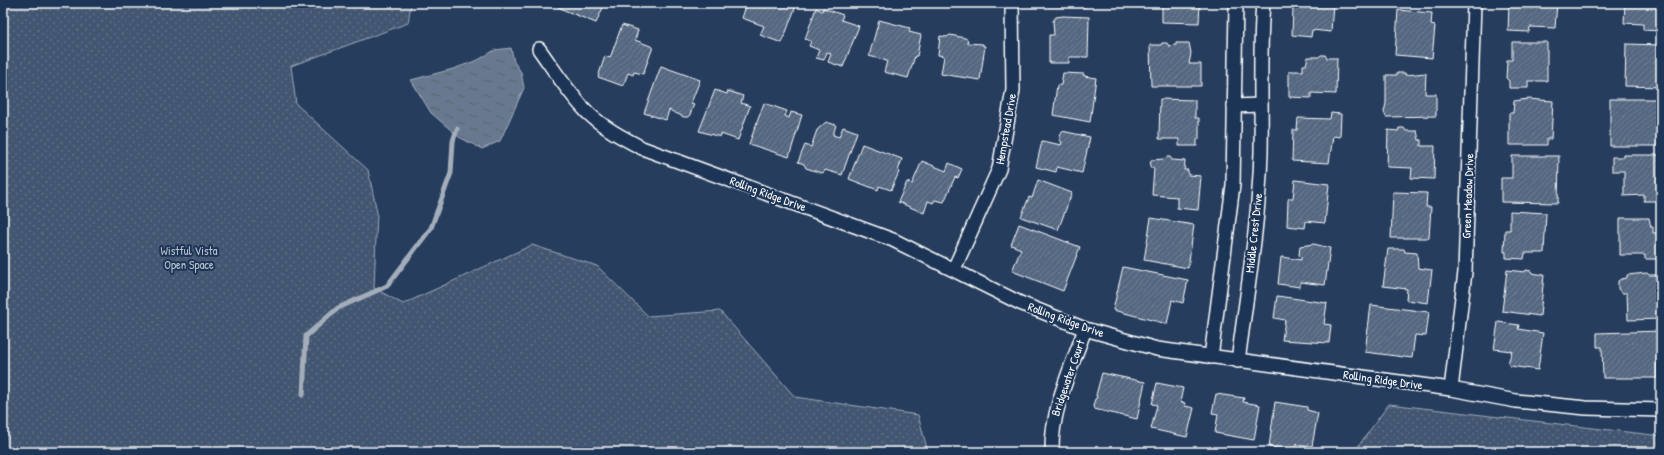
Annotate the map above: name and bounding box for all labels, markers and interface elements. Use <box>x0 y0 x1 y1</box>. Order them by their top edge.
street label: Hempstead Drive <box>991 92 1020 166</box>
street label: Green Meadow Drive <box>1458 153 1477 239</box>
street label: Rolling Ridge Drive <box>728 172 809 215</box>
street label: Middle Crest Drive <box>1241 192 1266 274</box>
park label: Wistful Vista Open Space <box>161 242 218 273</box>
street label: Rolling Ridge Drive <box>1026 298 1107 341</box>
street label: Bridgewater Court <box>1047 337 1089 418</box>
street label: Rolling Ridge Drive <box>1342 366 1424 394</box>

